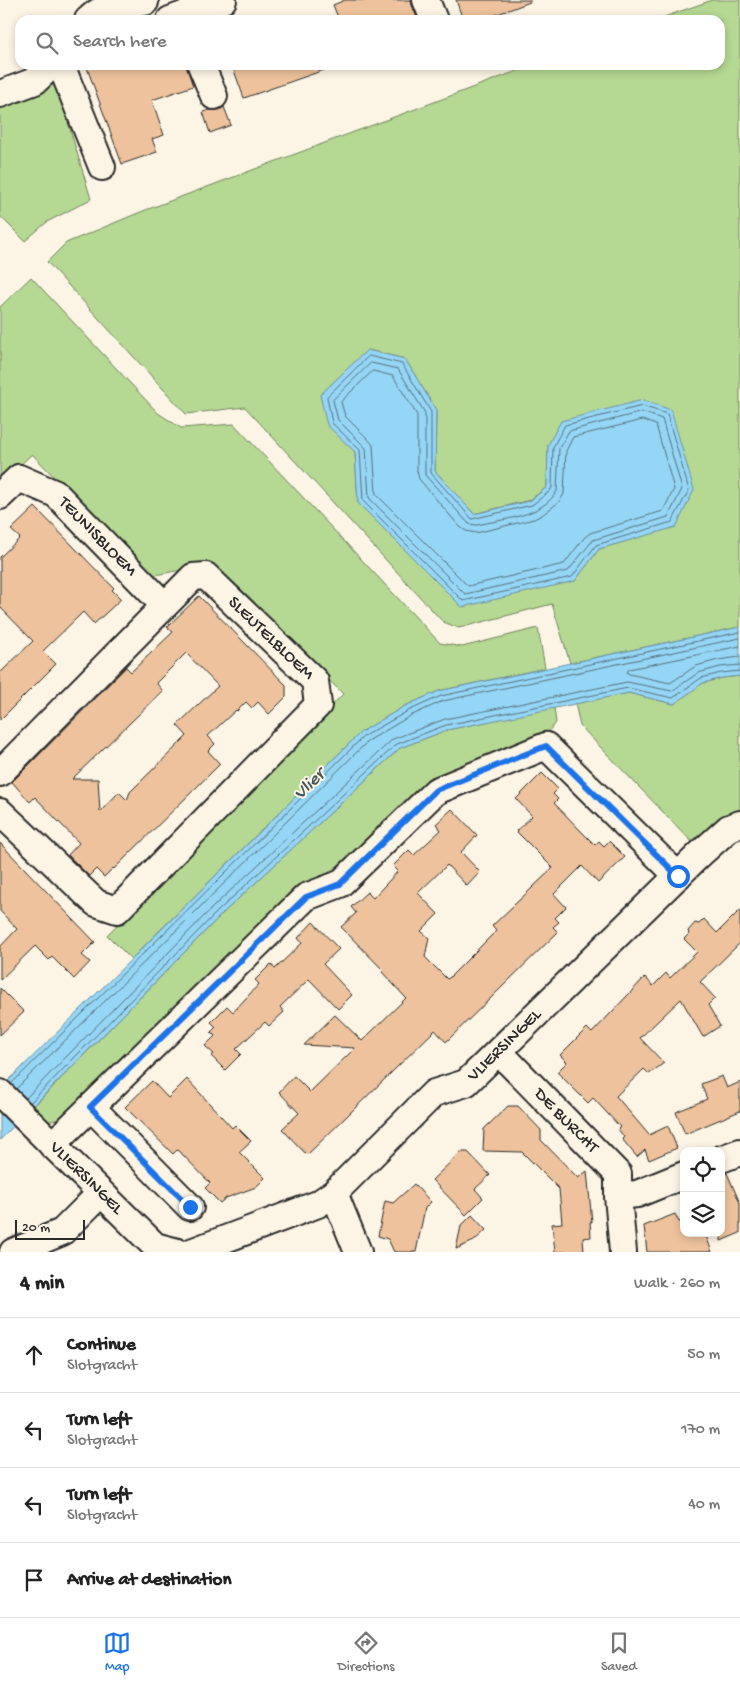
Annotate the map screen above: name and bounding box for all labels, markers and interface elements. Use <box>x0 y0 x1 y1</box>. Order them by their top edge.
search box <box>15 15 725 70</box>
icon: search <box>33 29 61 57</box>
text: Search here <box>73 31 167 54</box>
street label: TEUNISBLOEM <box>53 492 141 581</box>
street label: SLEUTELBLOEM <box>223 592 319 685</box>
water label: Vlier <box>289 761 334 806</box>
route start <box>667 865 690 888</box>
street label: VLIERSINGEL <box>462 1004 547 1087</box>
street label: DE BURCHT <box>529 1083 603 1159</box>
street label: VLIERSINGEL <box>44 1136 128 1220</box>
map controls <box>680 1147 725 1237</box>
button: locate <box>680 1147 725 1192</box>
button: layers <box>680 1192 725 1237</box>
route end <box>179 1196 202 1219</box>
scale bar <box>15 1217 85 1240</box>
text: 20 m <box>22 1220 50 1237</box>
text: 4 min <box>20 1272 64 1297</box>
text: Walk · 260 m <box>634 1275 720 1294</box>
text: Continue <box>67 1334 136 1357</box>
icon: ahead <box>20 1341 48 1369</box>
text: 50 m <box>687 1346 720 1365</box>
text: Slotgracht <box>67 1357 137 1376</box>
text: Turn left <box>67 1409 131 1432</box>
icon: left <box>20 1416 48 1444</box>
text: 170 m <box>681 1421 720 1440</box>
text: Slotgracht <box>67 1432 137 1451</box>
text: Turn left <box>67 1484 131 1507</box>
icon: left <box>20 1491 48 1519</box>
text: 40 m <box>688 1496 720 1515</box>
text: Slotgracht <box>67 1507 137 1526</box>
icon: arrive <box>20 1566 48 1594</box>
text: Arrive at destination <box>67 1569 231 1592</box>
tab: Map <box>103 1629 131 1676</box>
tab: Directions <box>338 1629 395 1676</box>
tab: Saved <box>601 1629 637 1676</box>

